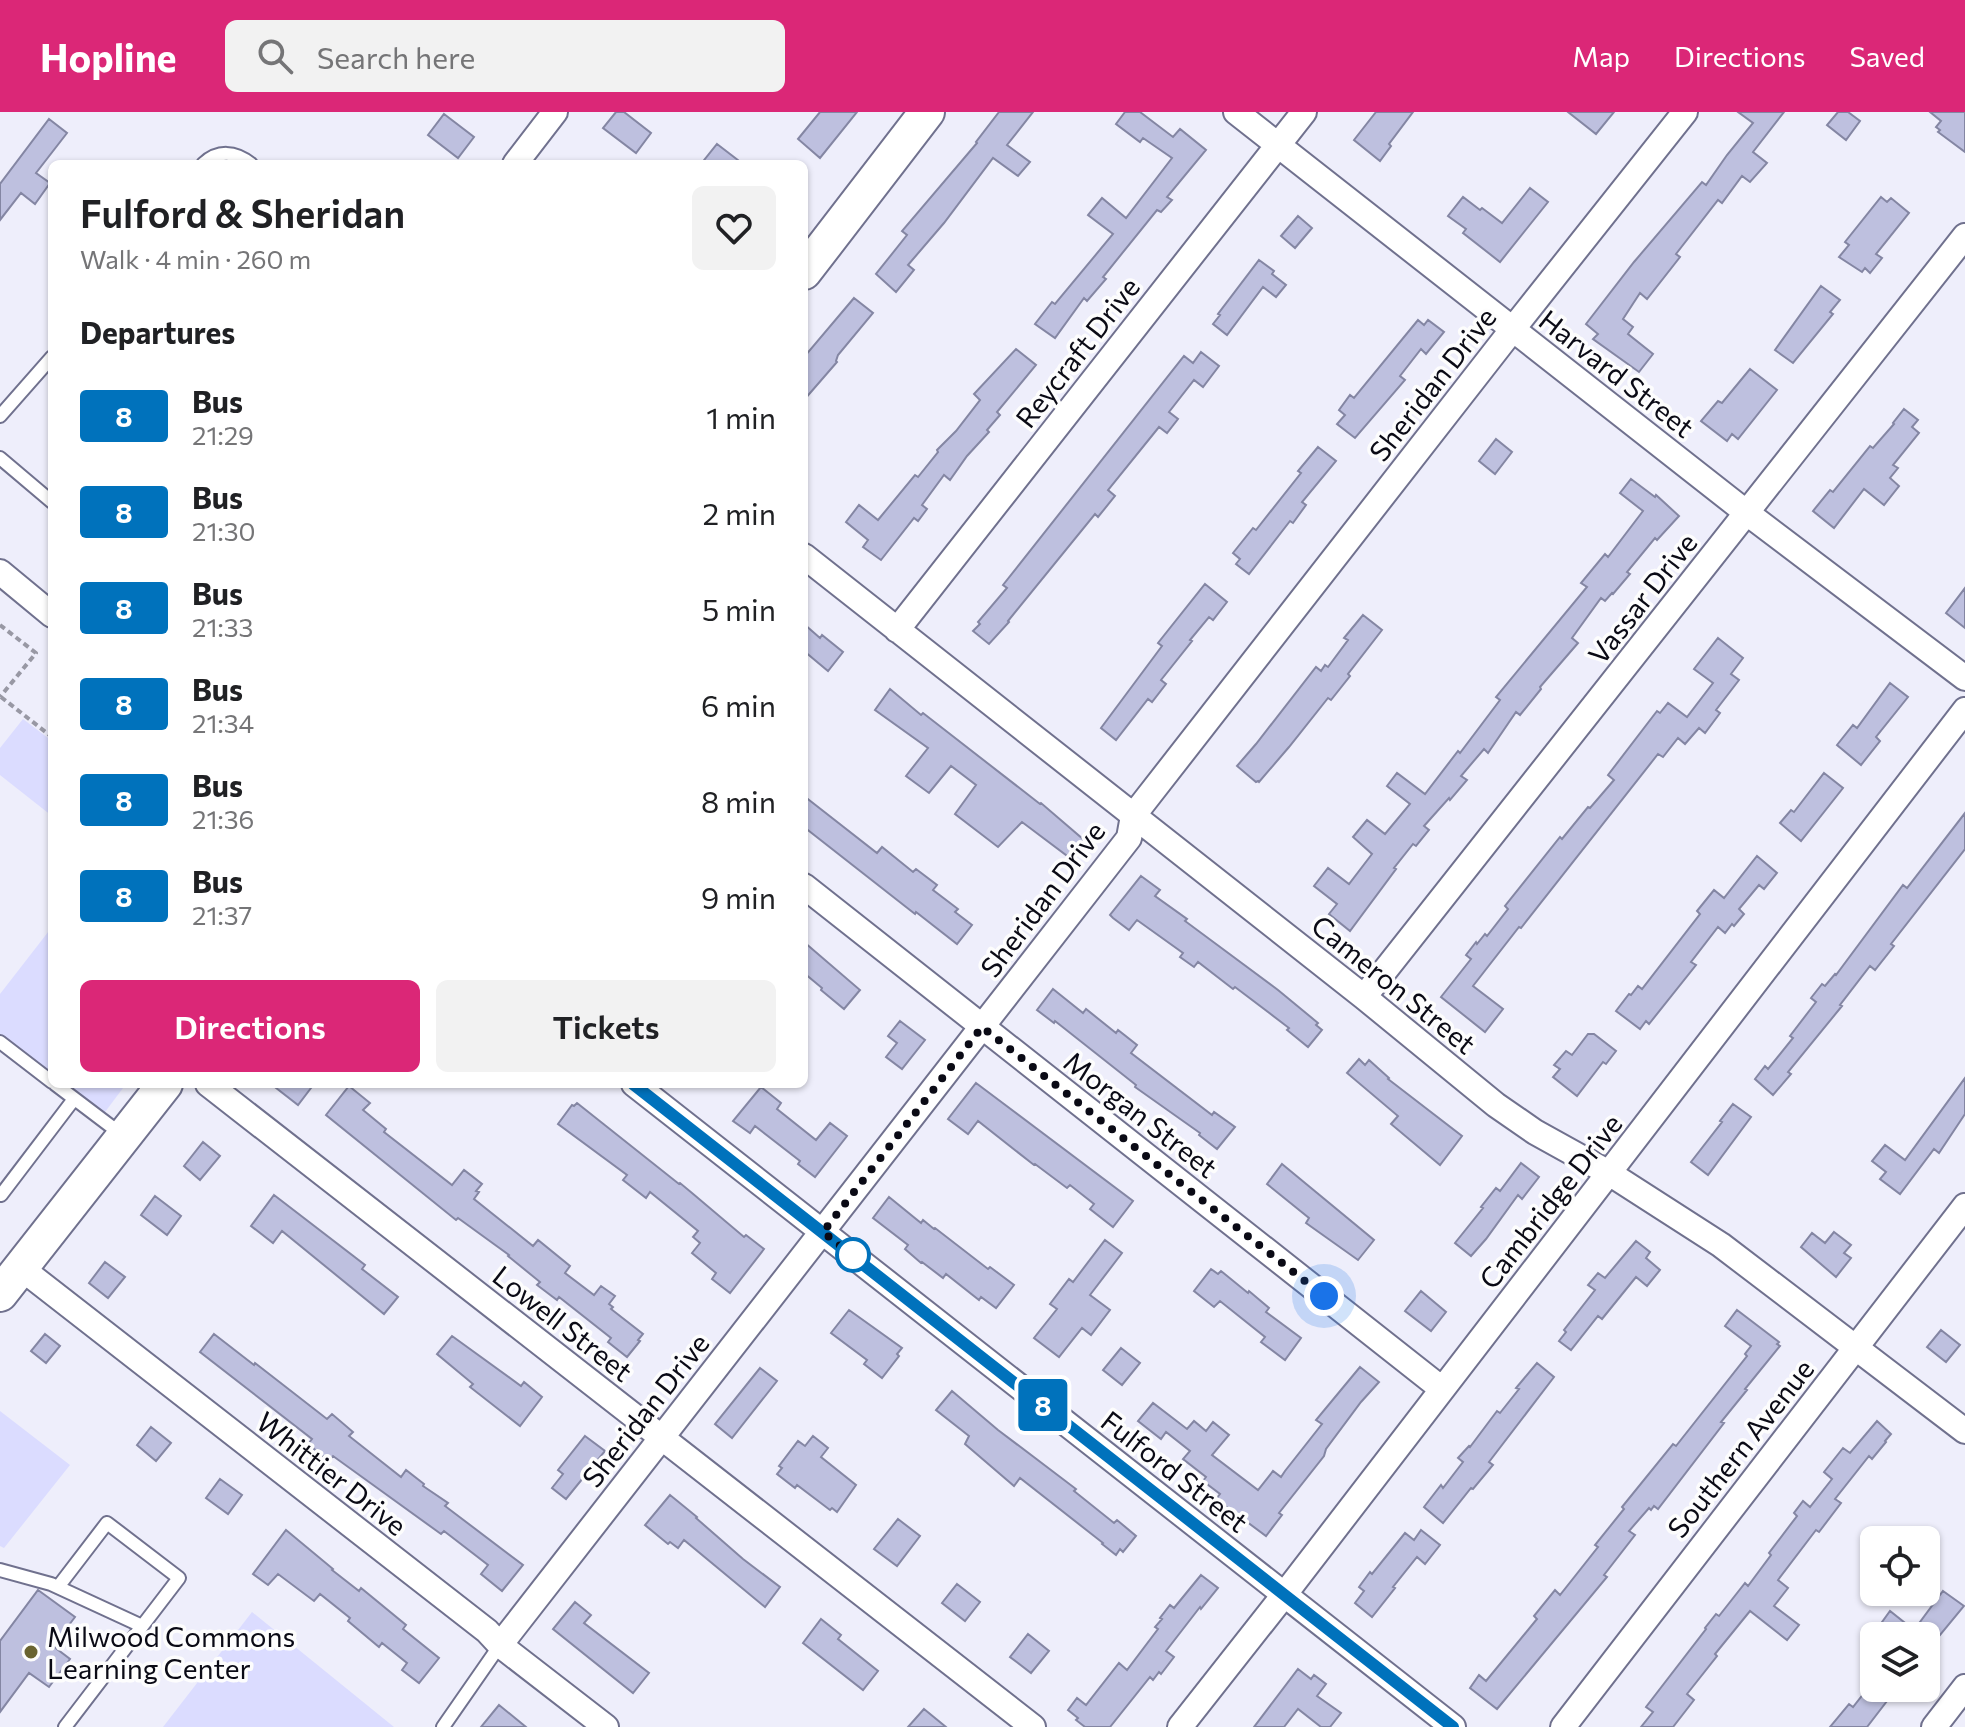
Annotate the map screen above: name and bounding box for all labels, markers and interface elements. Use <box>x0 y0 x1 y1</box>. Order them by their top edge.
search box <box>225 20 785 92</box>
text: Hopline <box>40 33 177 80</box>
icon: search <box>253 34 297 78</box>
text: Search here <box>317 38 475 75</box>
text: Map <box>1572 39 1630 73</box>
text: Directions <box>1674 39 1805 73</box>
text: Saved <box>1849 39 1925 73</box>
button: heart <box>692 186 776 270</box>
text: Fulford & Sheridan <box>80 189 405 236</box>
text: Walk · 4 min · 260 m <box>80 243 311 274</box>
street label: Reycraft Drive <box>1008 270 1146 434</box>
street label: Sheridan Drive <box>1362 300 1502 468</box>
street label: Harvard Street <box>1533 302 1701 444</box>
text: Departures <box>80 313 235 350</box>
text: Bus <box>192 382 243 419</box>
text: 1 min <box>706 398 776 435</box>
text: 8 <box>115 399 133 433</box>
text: 21:29 <box>192 419 254 450</box>
text: Bus <box>192 478 243 515</box>
text: 2 min <box>703 494 776 531</box>
text: 8 <box>115 495 133 529</box>
text: 21:30 <box>192 515 255 546</box>
street label: Vassar Drive <box>1580 526 1704 670</box>
text: Bus <box>192 574 243 611</box>
text: 5 min <box>702 590 776 627</box>
text: 8 <box>115 591 133 625</box>
text: 21:33 <box>192 611 253 642</box>
text: Bus <box>192 670 243 707</box>
text: 6 min <box>701 686 776 723</box>
text: 8 <box>115 687 133 721</box>
text: 21:34 <box>192 707 254 738</box>
text: Bus <box>192 766 243 803</box>
text: 8 min <box>701 782 776 819</box>
text: 8 <box>115 783 133 817</box>
text: 21:36 <box>192 803 254 834</box>
street label: Sheridan Drive <box>973 815 1111 983</box>
text: Bus <box>192 862 243 899</box>
text: 9 min <box>701 878 776 915</box>
text: 8 <box>115 879 133 913</box>
text: 21:37 <box>192 899 252 930</box>
street label: Cameron Street <box>1305 908 1483 1060</box>
button: Directions <box>80 980 420 1072</box>
button: Tickets <box>436 980 776 1072</box>
street label: Morgan Street <box>1058 1044 1224 1184</box>
street label: Cambridge Drive <box>1471 1107 1629 1295</box>
unlabelled marker <box>836 1238 870 1272</box>
street label: Lowell Street <box>486 1258 640 1388</box>
your location <box>1304 1276 1344 1316</box>
street label: Sheridan Drive <box>575 1326 715 1494</box>
street label: Southern Avenue <box>1660 1352 1820 1544</box>
line badge: 8 <box>1017 1379 1069 1431</box>
text: 8 <box>1034 1388 1052 1422</box>
street label: Fulford Street <box>1095 1403 1255 1539</box>
street label: Whittier Drive <box>250 1404 414 1542</box>
map controls <box>1860 1526 1940 1702</box>
button: locate <box>1860 1526 1940 1606</box>
place label: Milwood Commons Learning Center <box>47 1619 295 1685</box>
button: layers <box>1860 1622 1940 1702</box>
marker: Milwood Commons Learning Center <box>22 1643 40 1661</box>

